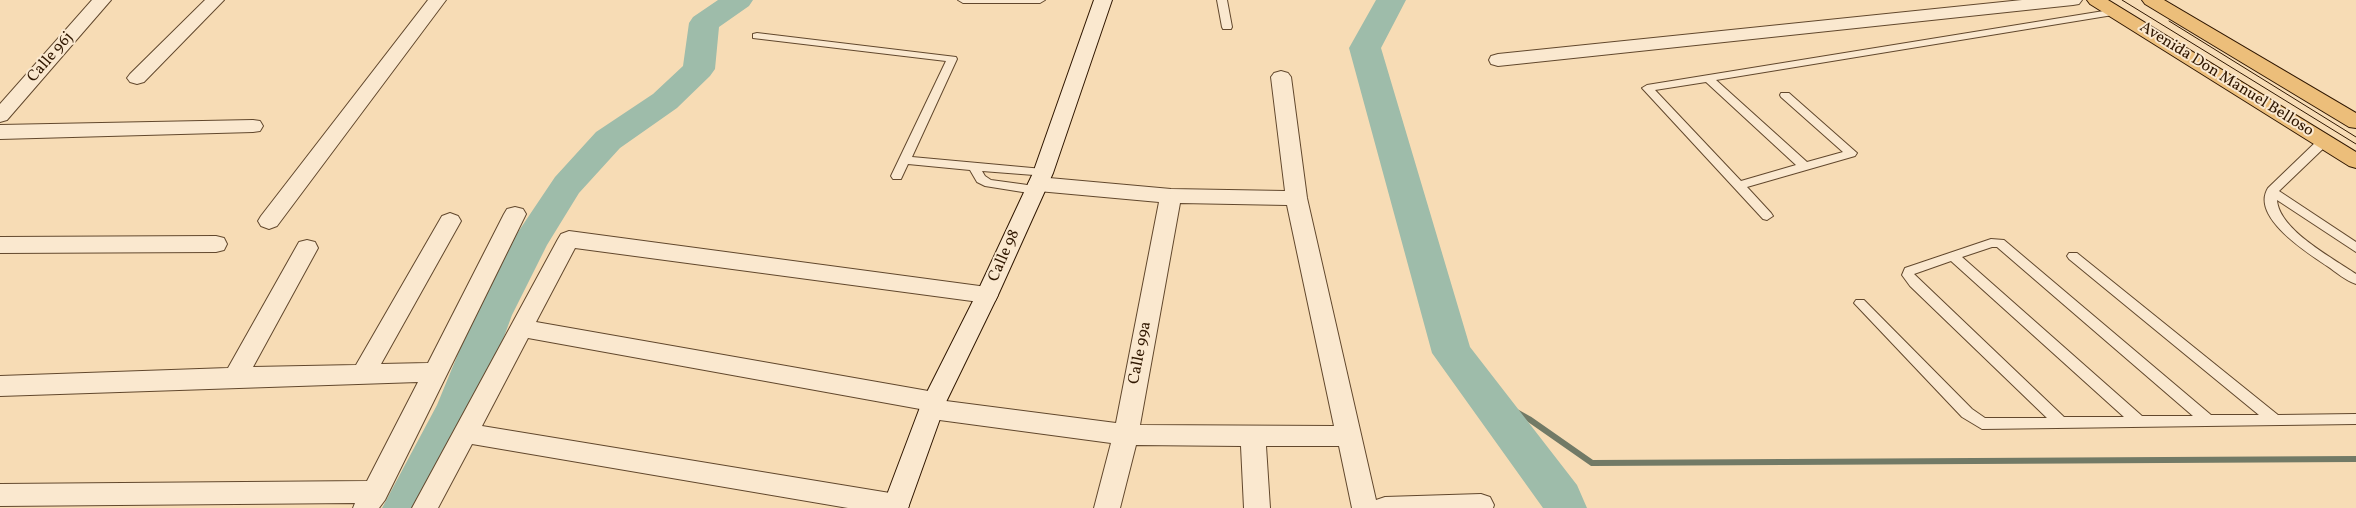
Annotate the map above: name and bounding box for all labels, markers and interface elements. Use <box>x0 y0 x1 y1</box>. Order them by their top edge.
street label: Avenida Don Manuel Belloso <box>2135 18 2317 142</box>
street label: Calle 96j <box>24 29 78 87</box>
street label: Calle 98 <box>985 227 1025 285</box>
street label: Calle 99a <box>1126 320 1156 386</box>

